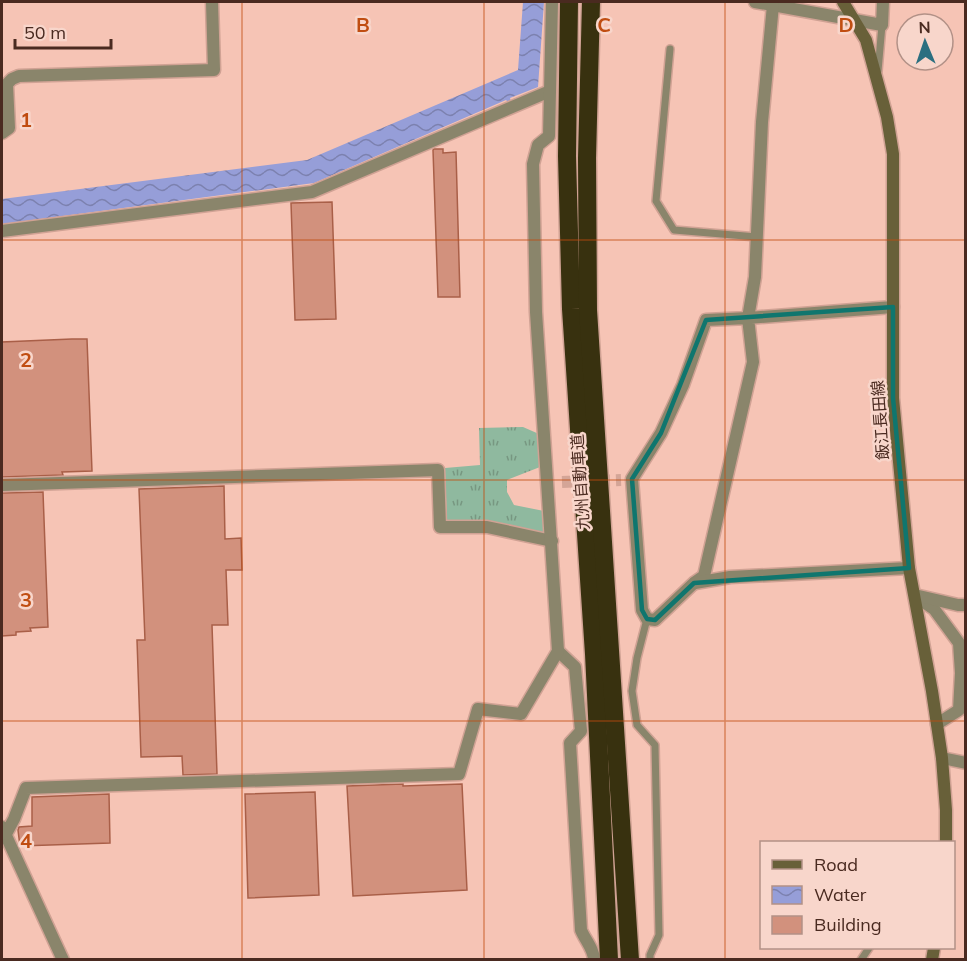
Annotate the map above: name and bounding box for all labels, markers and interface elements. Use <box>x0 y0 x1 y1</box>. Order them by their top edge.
scale bar <box>15 12 111 50</box>
text: B <box>356 12 370 37</box>
text: C <box>597 12 611 37</box>
text: D <box>838 12 854 37</box>
north arrow <box>895 12 955 72</box>
text: N <box>918 17 931 37</box>
text: 50 m <box>24 21 66 44</box>
text: 1 <box>20 107 32 132</box>
text: 2 <box>20 347 32 372</box>
street label: 飯江長田線 <box>867 379 893 461</box>
street label: 九州自動車道 <box>567 433 593 531</box>
text: 3 <box>20 587 32 612</box>
text: 4 <box>20 828 32 853</box>
legend <box>760 841 955 949</box>
text: Road <box>814 853 858 876</box>
text: Water <box>814 883 867 906</box>
text: Building <box>814 913 882 936</box>

